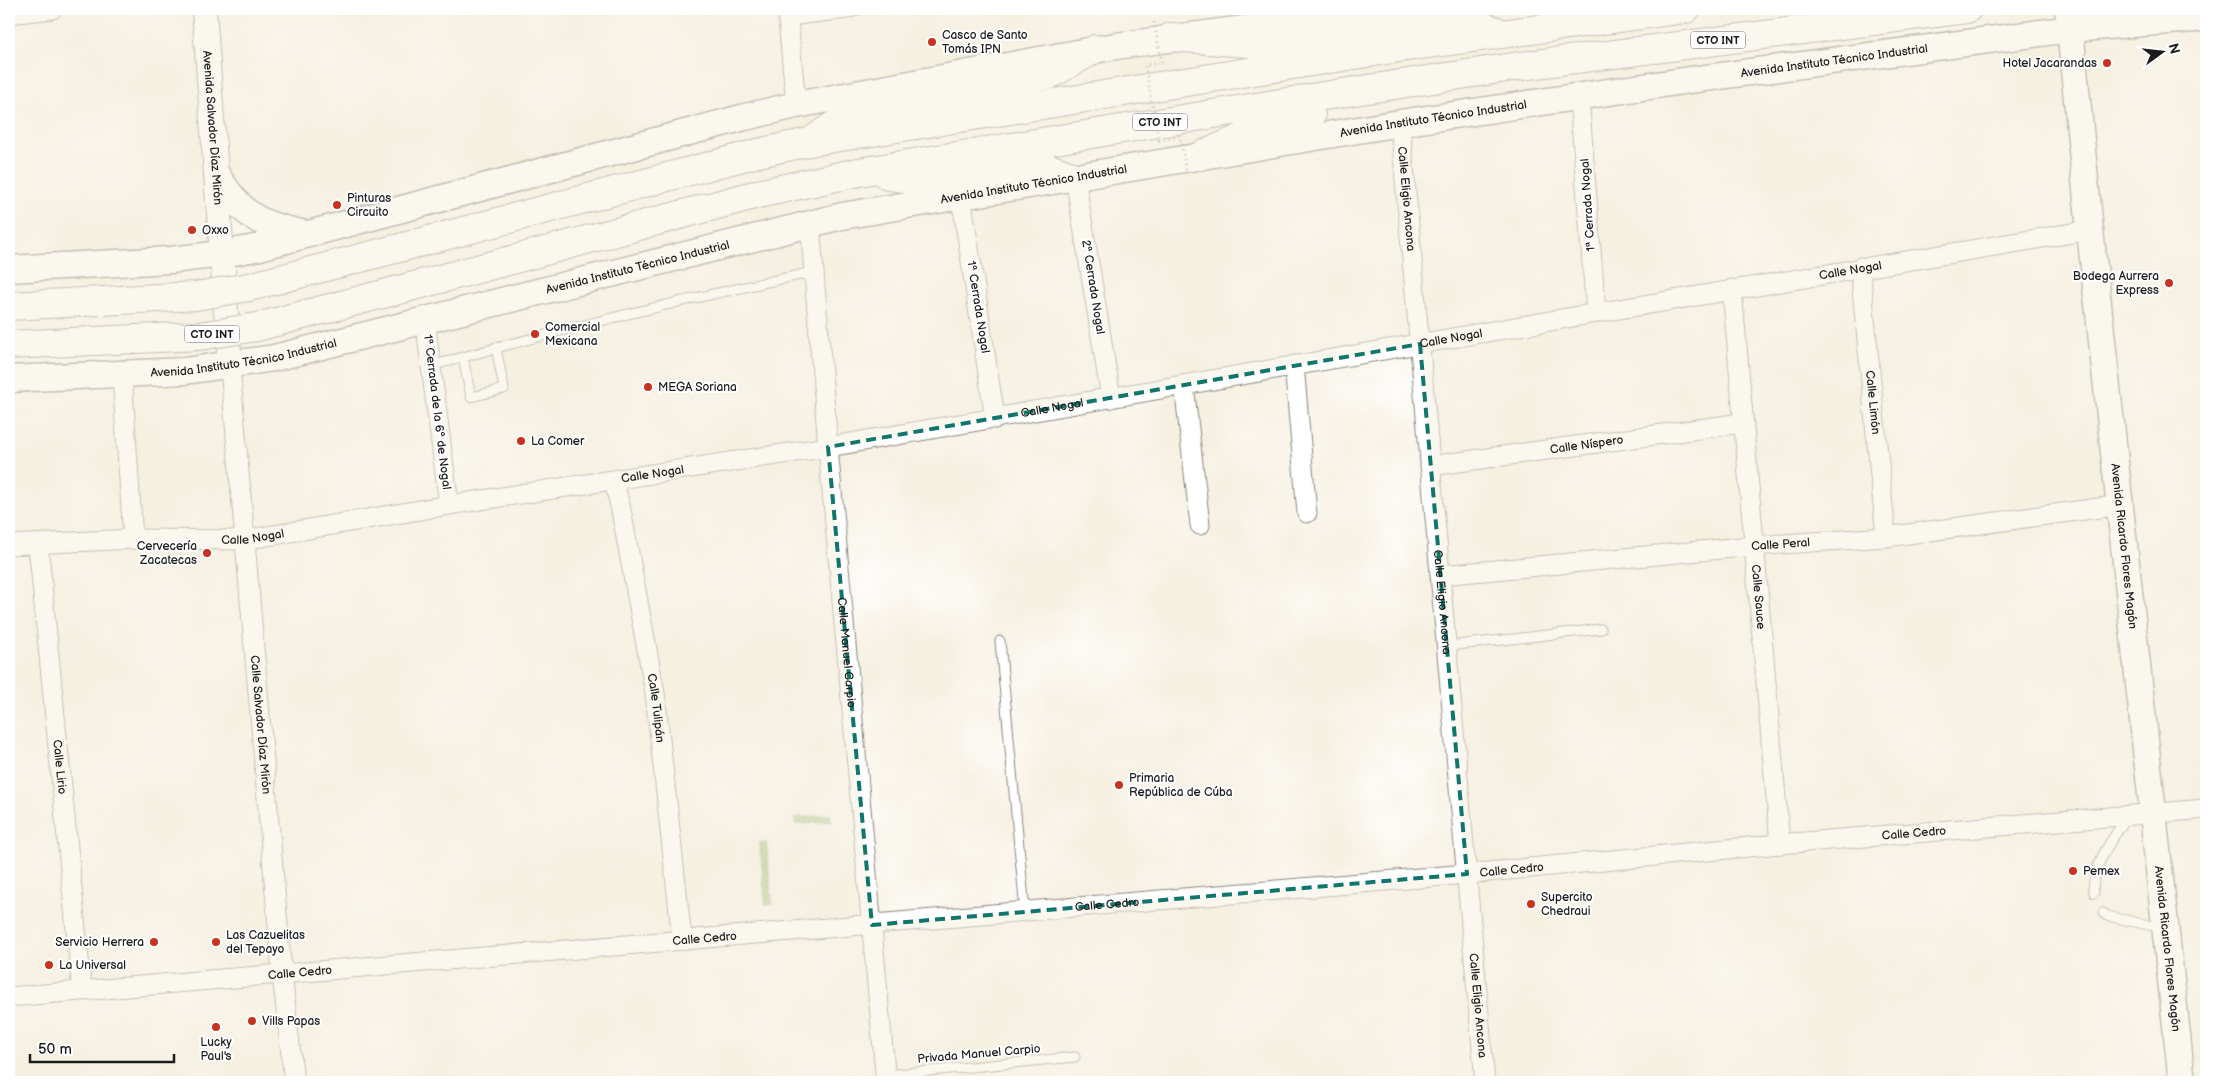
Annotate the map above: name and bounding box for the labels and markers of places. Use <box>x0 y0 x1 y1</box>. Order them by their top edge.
place label: Casco de Santo Tomás IPN <box>942 28 1028 57</box>
marker: Casco de Santo Tomás IPN <box>926 36 938 48</box>
place label: Hotel Jacarandas <box>2003 56 2097 71</box>
marker: Hotel Jacarandas <box>2101 57 2113 69</box>
place label: Pinturas Circuito <box>347 191 391 220</box>
marker: Pinturas Circuito <box>331 199 343 211</box>
place label: Oxxo <box>202 223 229 238</box>
marker: Oxxo <box>186 224 198 236</box>
place label: Bodega Aurrera Express <box>2073 269 2159 298</box>
marker: Bodega Aurrera Express <box>2163 277 2175 289</box>
place label: Comercial Mexicana <box>545 320 600 349</box>
marker: Comercial Mexicana <box>529 328 541 340</box>
place label: MEGA Soriana <box>658 380 737 395</box>
marker: MEGA Soriana <box>642 381 654 393</box>
place label: La Comer <box>531 434 585 449</box>
marker: La Comer <box>515 435 527 447</box>
place label: Cervecería Zacatecas <box>137 539 197 568</box>
marker: Cervecería Zacatecas <box>201 547 213 559</box>
place label: Primaria República de Cúba <box>1129 771 1233 800</box>
marker: Primaria República de Cúba <box>1113 779 1125 791</box>
place label: Pemex <box>2083 864 2120 879</box>
marker: Pemex <box>2067 865 2079 877</box>
place label: Supercito Chedraui <box>1541 890 1593 919</box>
marker: Supercito Chedraui <box>1525 898 1537 910</box>
place label: Las Cazuelitas del Tepayo <box>226 928 305 957</box>
place label: Servicio Herrera <box>55 935 144 950</box>
marker: Servicio Herrera <box>148 936 160 948</box>
marker: Las Cazuelitas del Tepayo <box>210 936 222 948</box>
place label: La Universal <box>59 958 126 973</box>
marker: La Universal <box>43 959 55 971</box>
place label: Vills Papas <box>262 1014 320 1029</box>
marker: Vills Papas <box>246 1015 258 1027</box>
marker: Lucky Paul's <box>210 1021 222 1033</box>
place label: Lucky Paul's <box>200 1035 232 1064</box>

